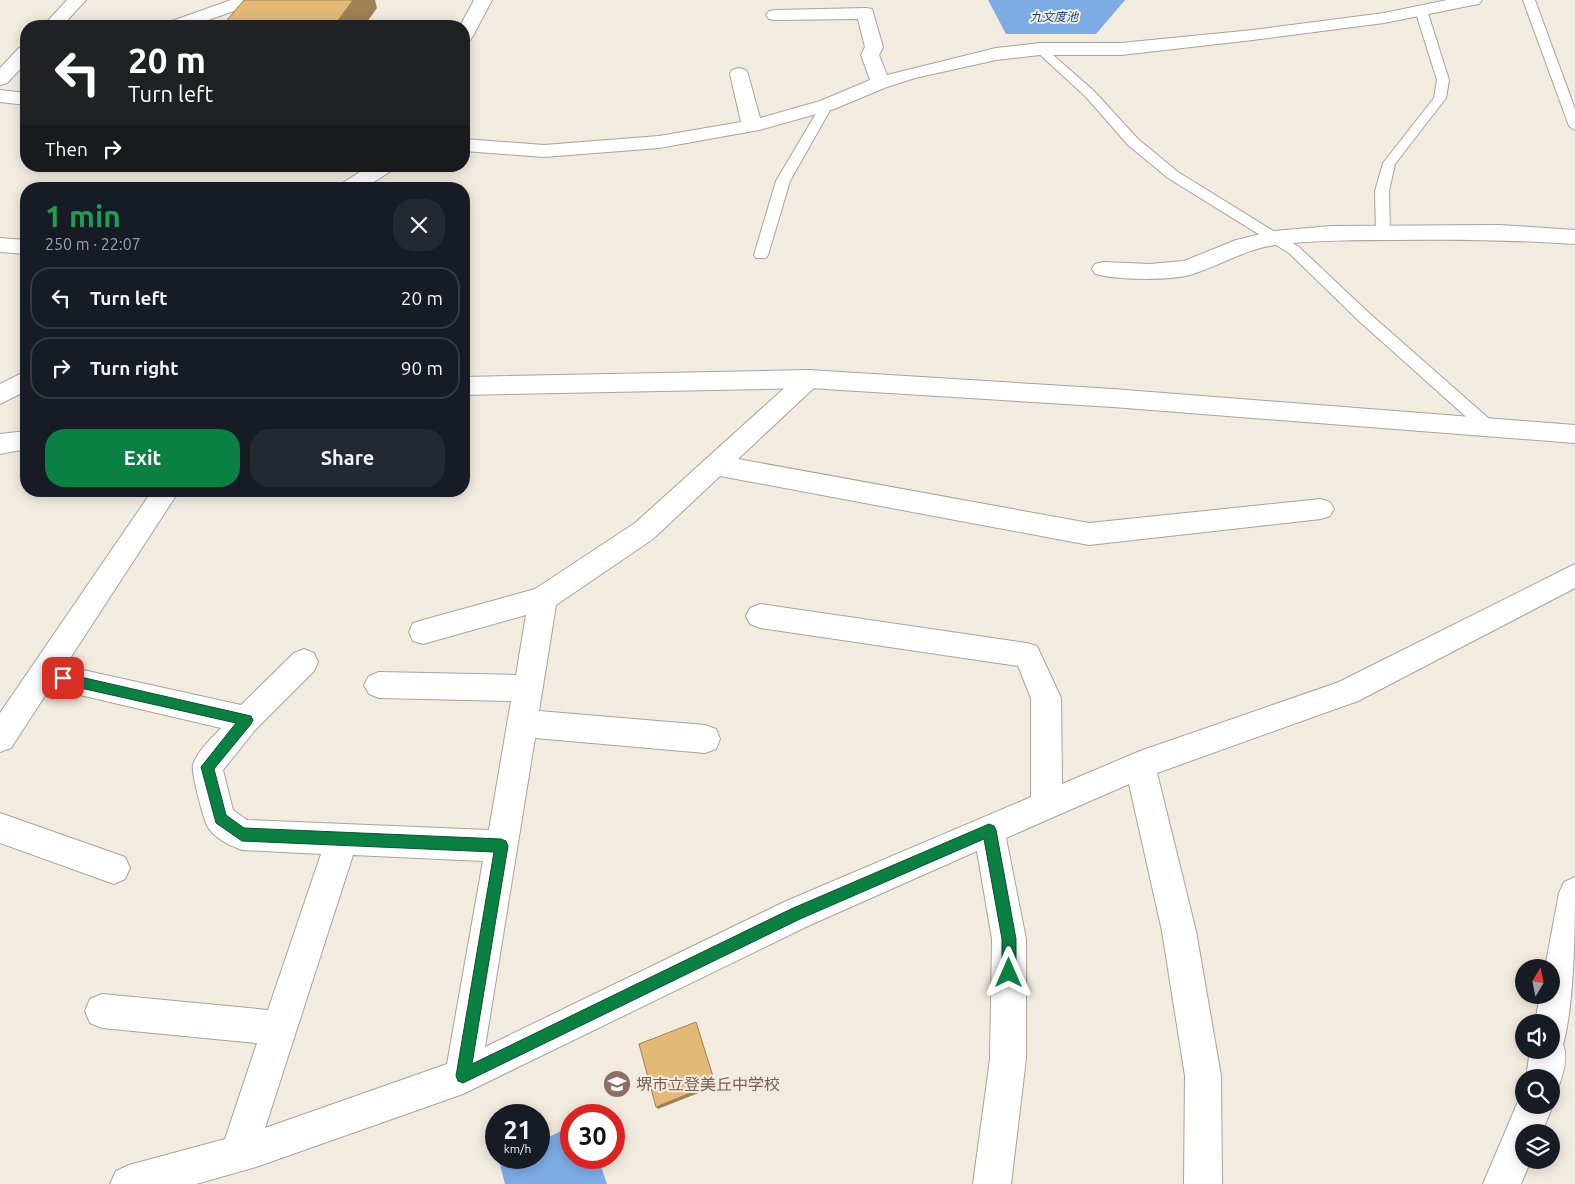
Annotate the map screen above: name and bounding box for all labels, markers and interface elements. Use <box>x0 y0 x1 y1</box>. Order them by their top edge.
water label: 九文度池 <box>1030 10 1079 23</box>
icon: left <box>45 40 110 105</box>
text: 20 m <box>128 40 206 80</box>
text: Turn left <box>128 81 213 106</box>
icon: right <box>98 135 126 163</box>
text: Then <box>45 138 88 160</box>
text: 1 min <box>45 199 121 233</box>
button: close <box>393 199 445 251</box>
text: 250 m · 22:07 <box>45 235 141 253</box>
icon: left <box>47 284 75 312</box>
text: Turn left <box>90 287 168 309</box>
text: 20 m <box>401 287 443 309</box>
icon: right <box>47 354 75 382</box>
text: Turn right <box>90 357 178 379</box>
text: 90 m <box>401 357 443 379</box>
button: Exit <box>45 429 240 487</box>
button: Share <box>250 429 445 487</box>
pin <box>42 657 84 699</box>
icon: arrive <box>49 664 77 692</box>
position arrow <box>982 946 1034 998</box>
north arrow <box>1515 959 1560 1004</box>
map controls <box>1515 959 1560 1169</box>
button: sound <box>1515 1014 1560 1059</box>
school or university icon: 堺市立登美丘中学校 <box>602 1069 632 1099</box>
button: search <box>1515 1069 1560 1114</box>
place label: 堺市立登美丘中学校 <box>636 1075 780 1093</box>
speed limit sign: 30 <box>560 1104 625 1169</box>
text: 21 <box>503 1116 532 1144</box>
button: layers <box>1515 1124 1560 1169</box>
text: km/h <box>504 1142 531 1155</box>

